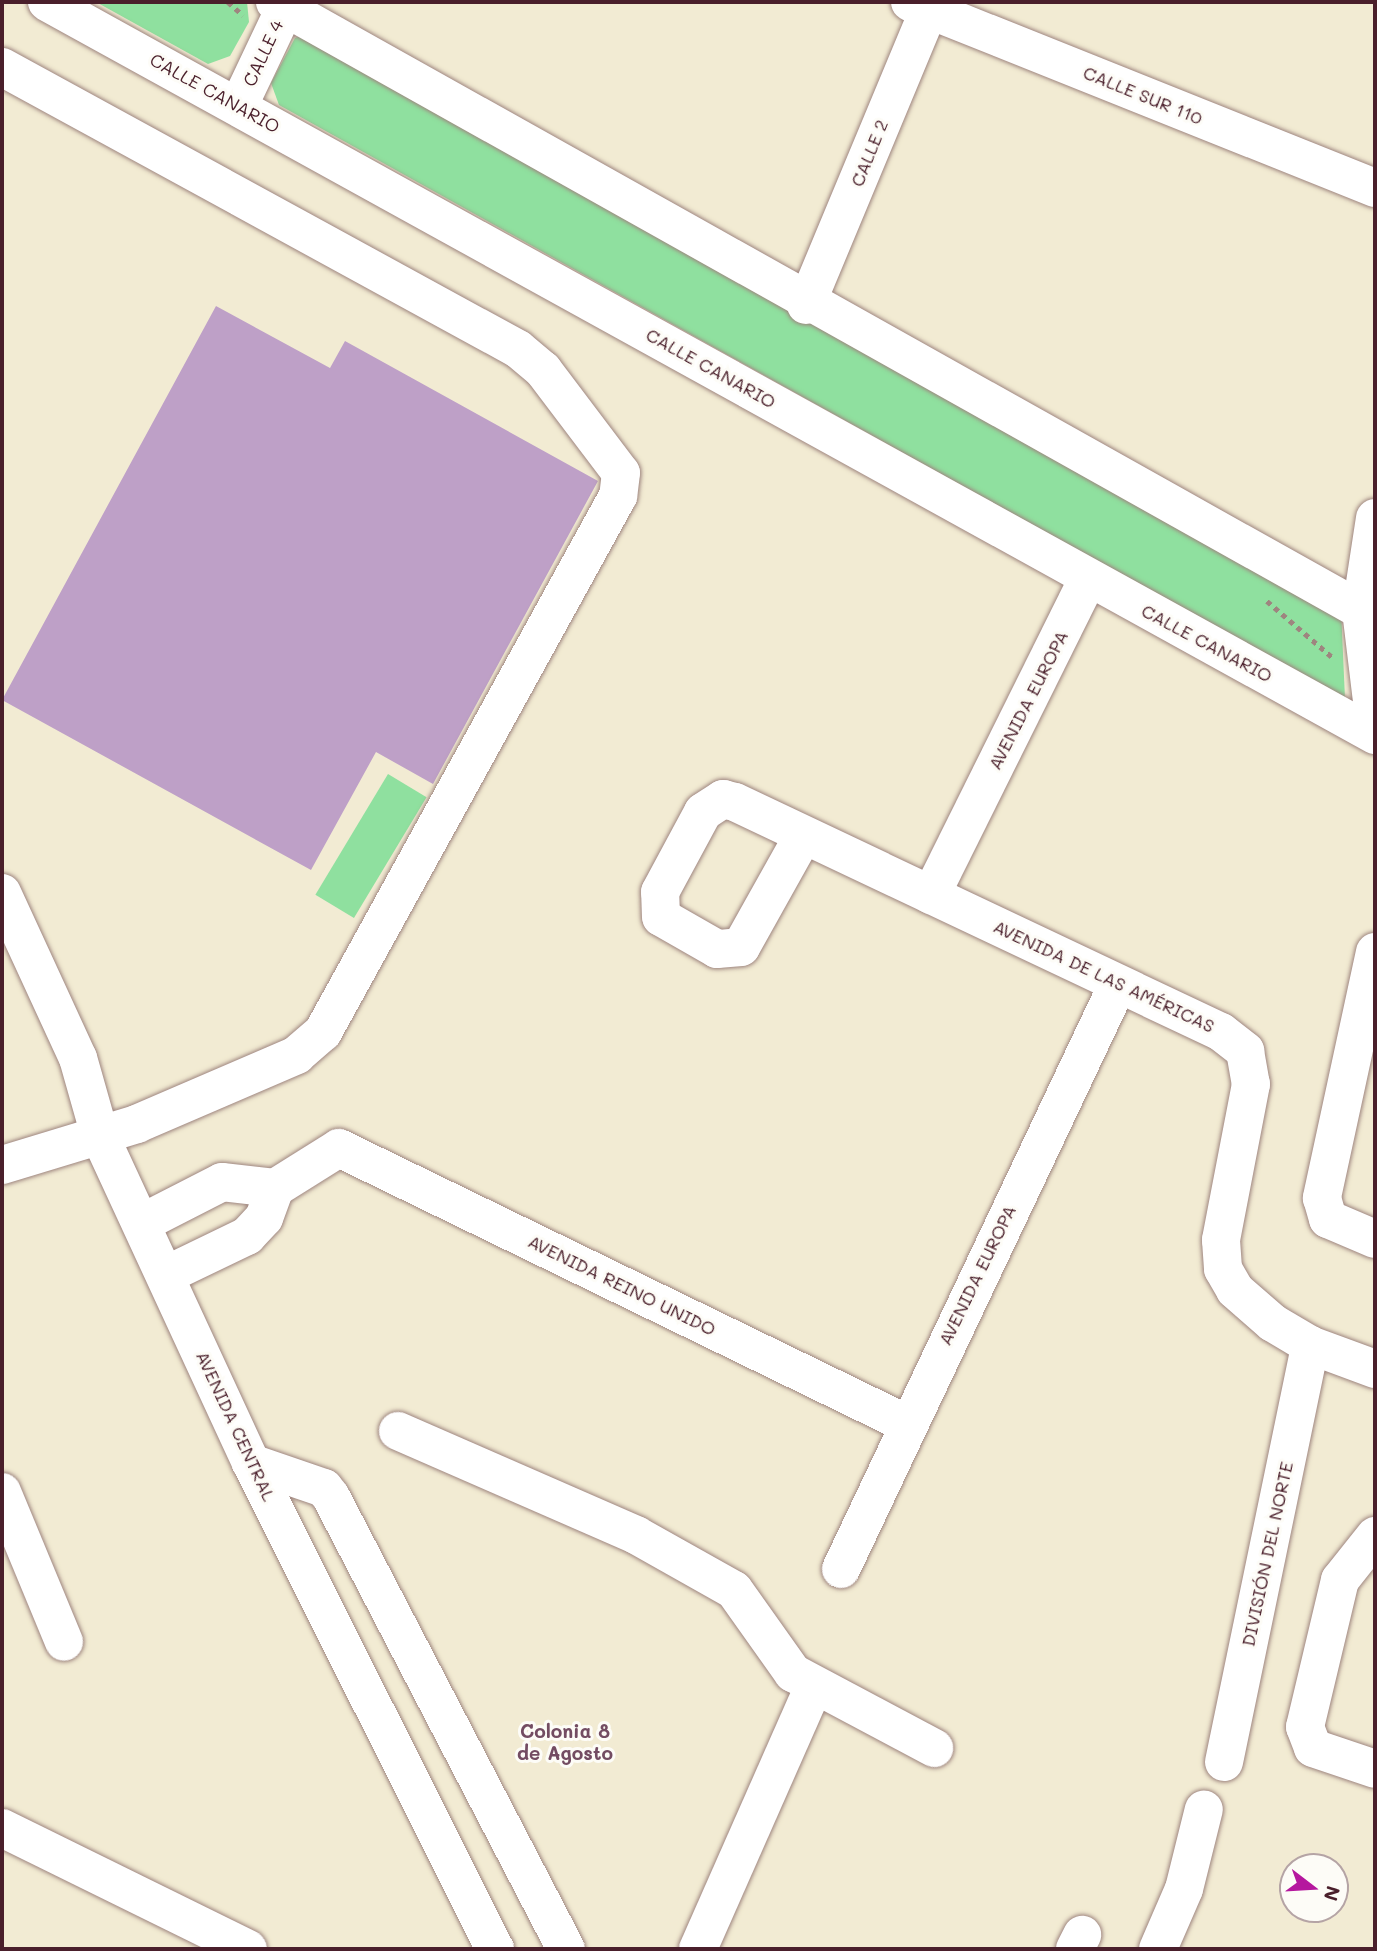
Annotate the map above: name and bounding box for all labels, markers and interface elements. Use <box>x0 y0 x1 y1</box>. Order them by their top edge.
street label: CALLE 4 <box>238 16 288 90</box>
street label: CALLE CANARIO <box>146 48 284 138</box>
street label: CALLE SUR 110 <box>1080 61 1206 129</box>
street label: CALLE 2 <box>846 116 892 190</box>
street label: CALLE CANARIO <box>642 323 780 413</box>
street label: CALLE CANARIO <box>1138 599 1276 687</box>
street label: AVENIDA EUROPA <box>984 627 1072 773</box>
street label: AVENIDA DE LAS AMÉRICAS <box>990 915 1218 1037</box>
street label: AVENIDA EUROPA <box>934 1201 1020 1349</box>
street label: AVENIDA REINO UNIDO <box>525 1230 719 1340</box>
street label: AVENIDA CENTRAL <box>192 1347 280 1505</box>
street label: DIVISIÓN DEL NORTE <box>1237 1460 1297 1648</box>
district label: Colonia 8 de Agosto <box>517 1720 613 1764</box>
north arrow <box>1279 1853 1349 1923</box>
text: N <box>1319 1883 1347 1904</box>

